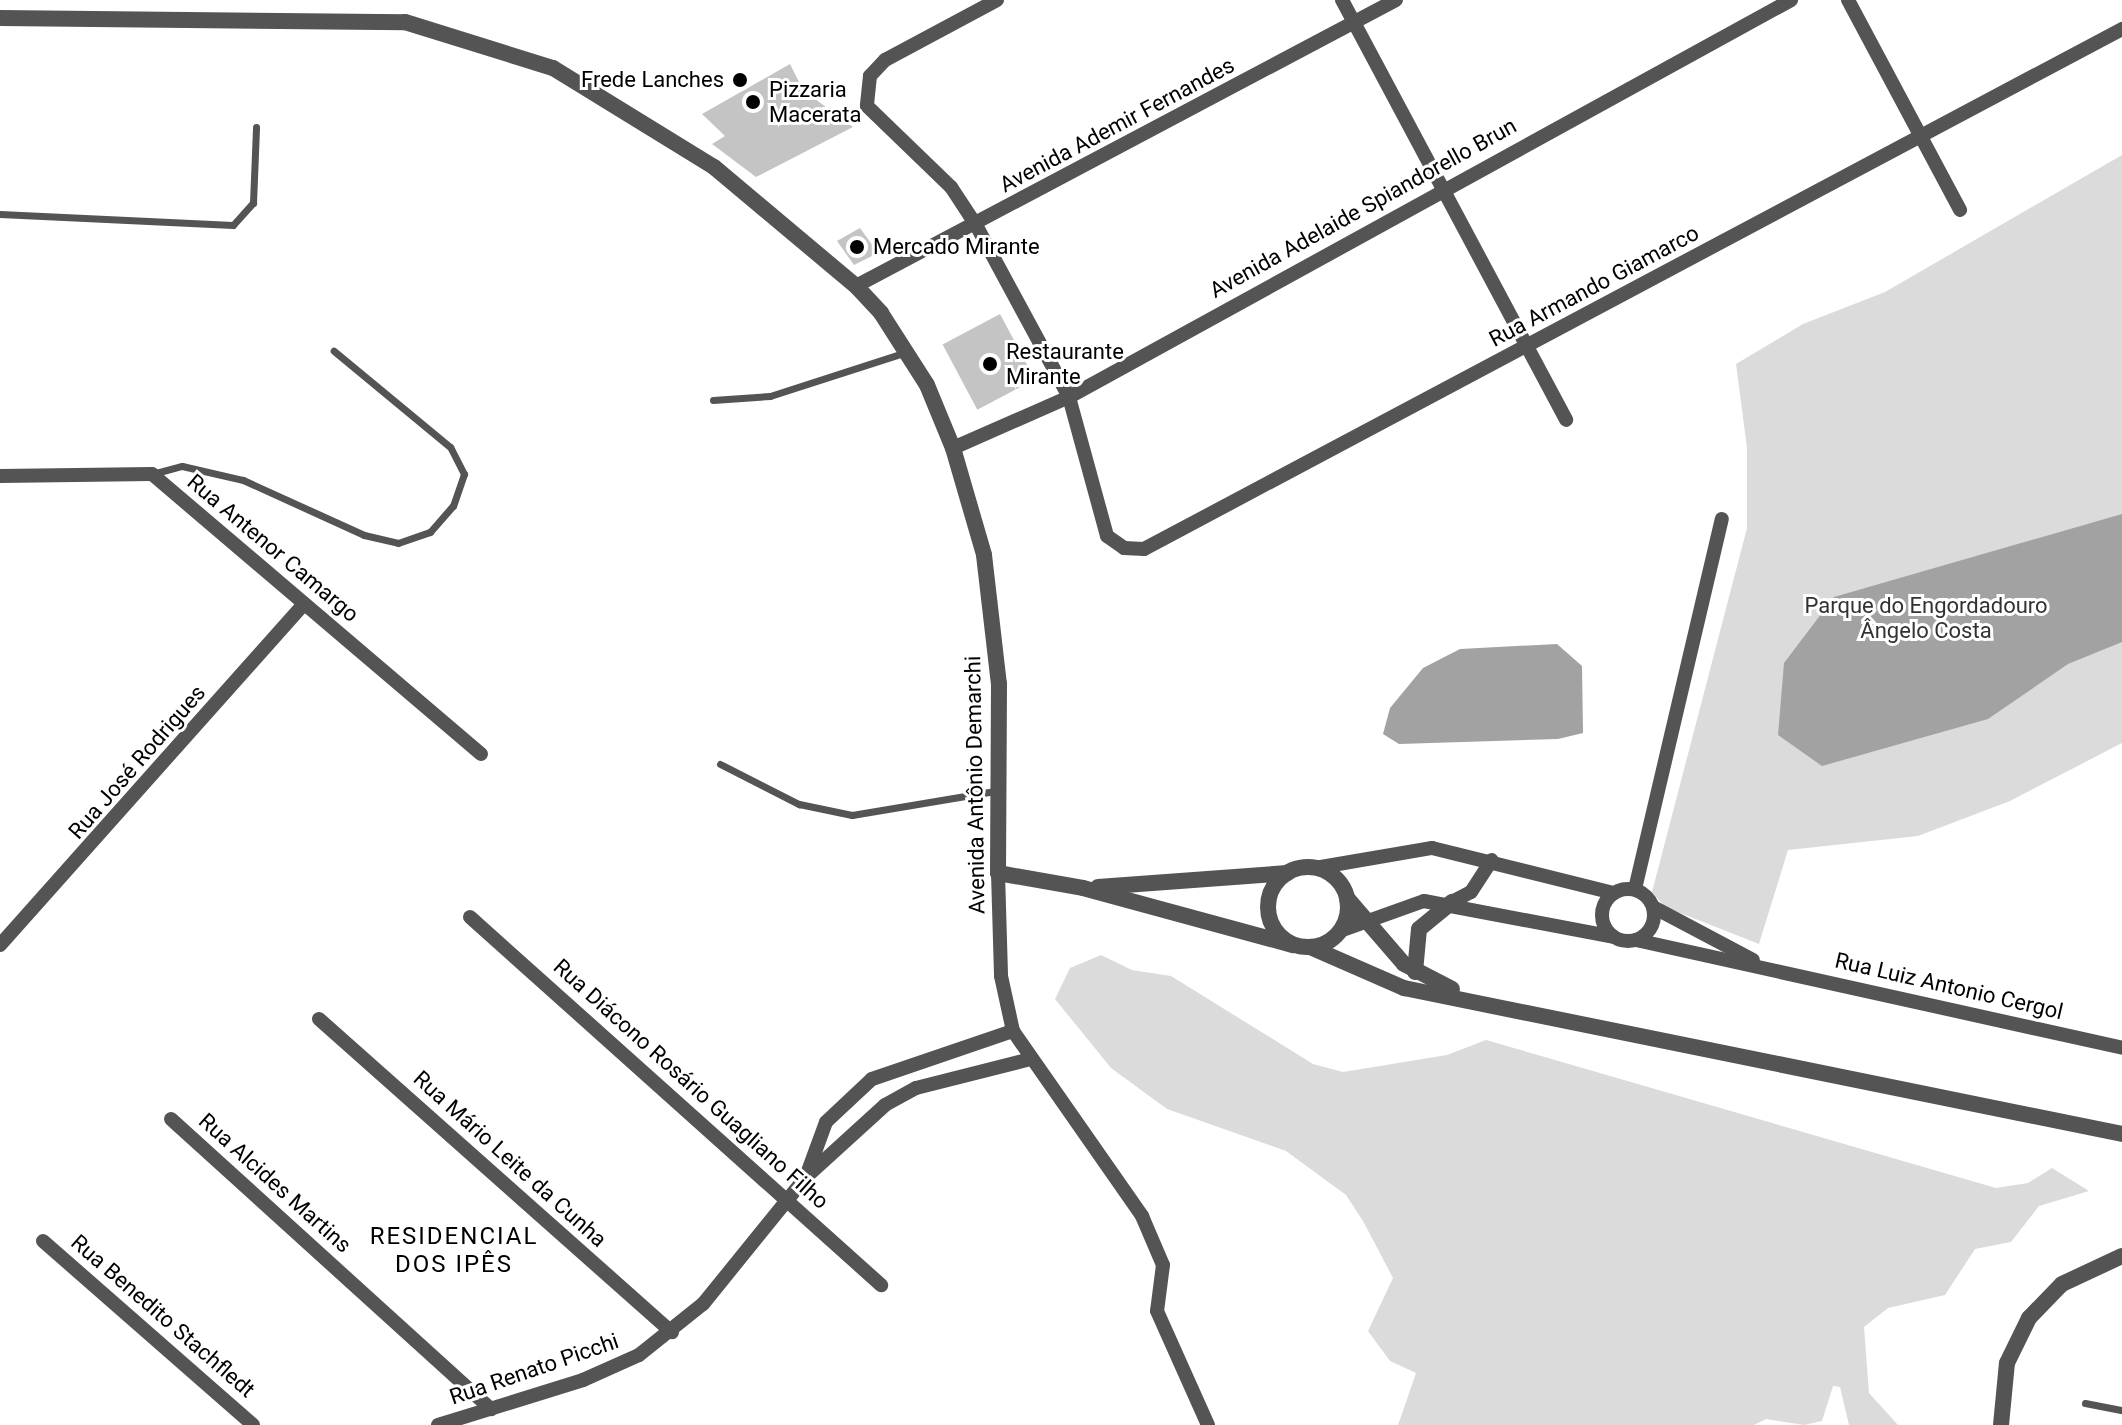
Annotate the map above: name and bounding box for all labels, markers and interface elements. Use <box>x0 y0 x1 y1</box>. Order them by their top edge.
street label: Avenida Ademir Fernandes <box>995 52 1239 198</box>
place label: Frede Lanches <box>581 67 724 93</box>
marker: Frede Lanches <box>731 71 749 89</box>
place label: Pizzaria Macerata <box>769 76 862 128</box>
marker: Pizzaria Macerata <box>744 93 762 111</box>
street label: Avenida Adelaide Spiandorello Brun <box>1205 112 1521 304</box>
street label: Rua Armando Giamarco <box>1485 220 1703 352</box>
place label: Mercado Mirante <box>873 234 1040 260</box>
marker: Mercado Mirante <box>848 238 866 256</box>
place label: Restaurante Mirante <box>1006 338 1124 390</box>
marker: Restaurante Mirante <box>981 355 999 373</box>
street label: Rua Antenor Camargo <box>182 469 364 627</box>
park label: Parque do Engordadouro Ângelo Costa <box>1804 592 2048 644</box>
street label: Avenida Antônio Demarchi <box>960 656 990 914</box>
street label: Rua José Rodrigues <box>63 680 211 844</box>
street label: Rua Luiz Antonio Cergol <box>1832 947 2066 1025</box>
street label: Rua Diácono Rosário Guagliano Filho <box>548 953 834 1215</box>
street label: Rua Mário Leite da Cunha <box>408 1065 612 1253</box>
street label: Rua Alcides Martins <box>193 1108 357 1258</box>
district label: RESIDENCIAL DOS IPÊS <box>370 1223 538 1279</box>
street label: Rua Benedito Stachfledt <box>66 1229 260 1403</box>
street label: Rua Renato Picchi <box>446 1328 622 1410</box>

